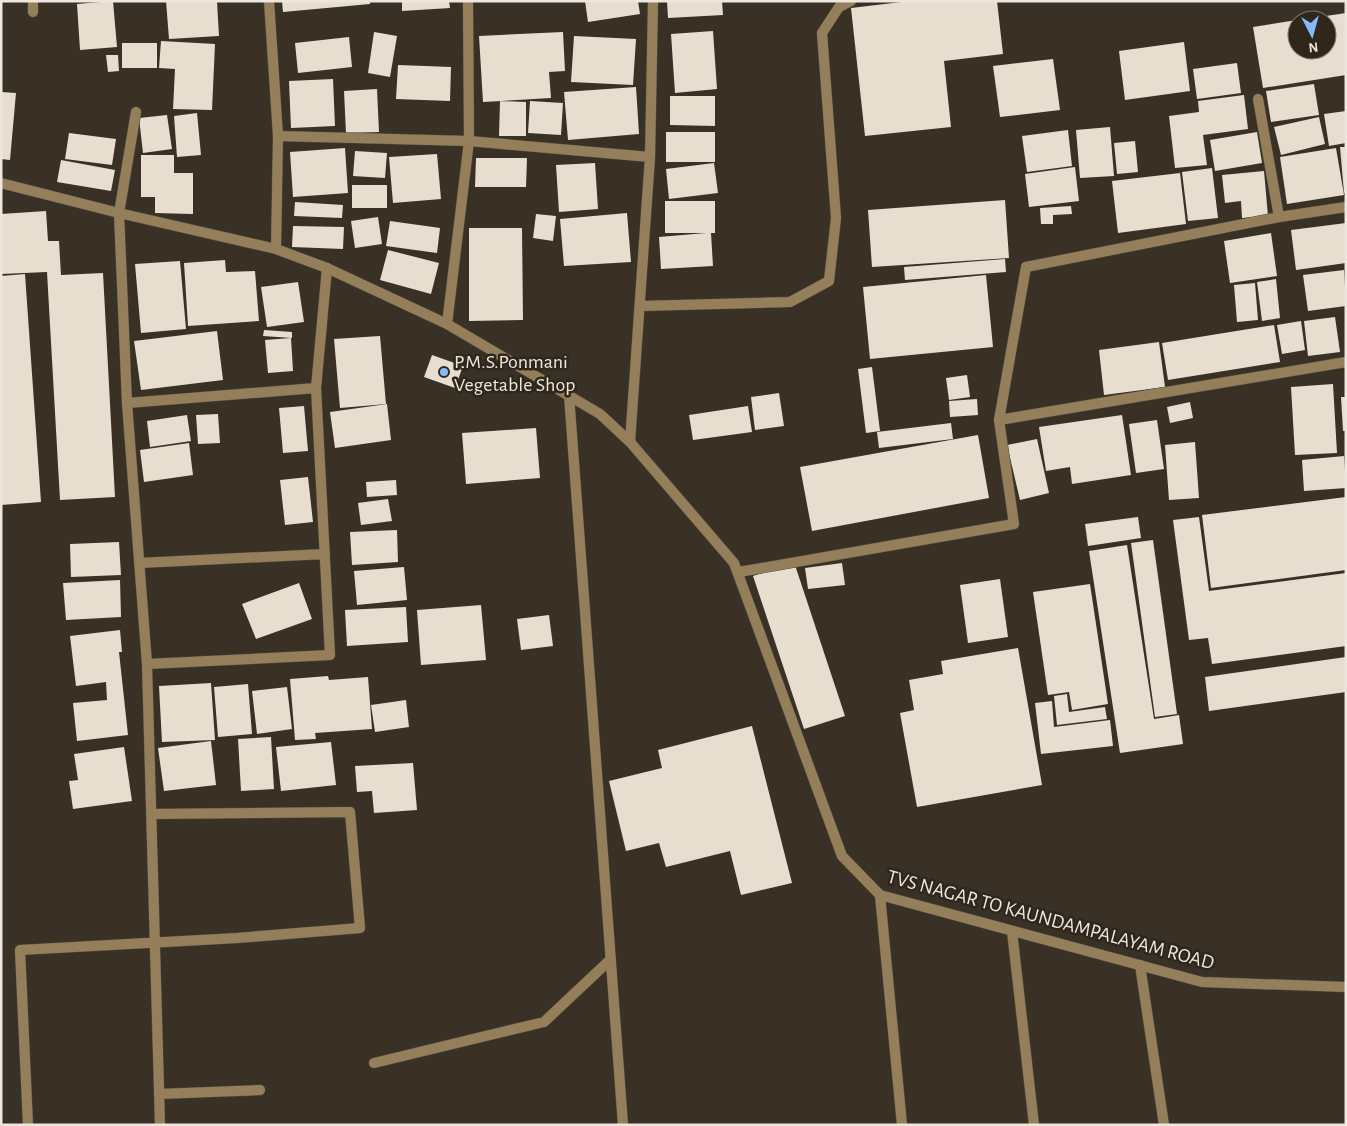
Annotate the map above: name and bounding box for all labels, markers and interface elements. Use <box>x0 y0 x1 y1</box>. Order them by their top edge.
north arrow <box>1287 10 1337 60</box>
text: N <box>1308 39 1319 54</box>
place label: P.M.S.Ponmani Vegetable Shop <box>454 352 575 395</box>
marker: P.M.S.Ponmani Vegetable Shop <box>438 366 450 378</box>
street label: TVS NAGAR TO KAUNDAMPALAYAM ROAD <box>885 867 1216 973</box>

